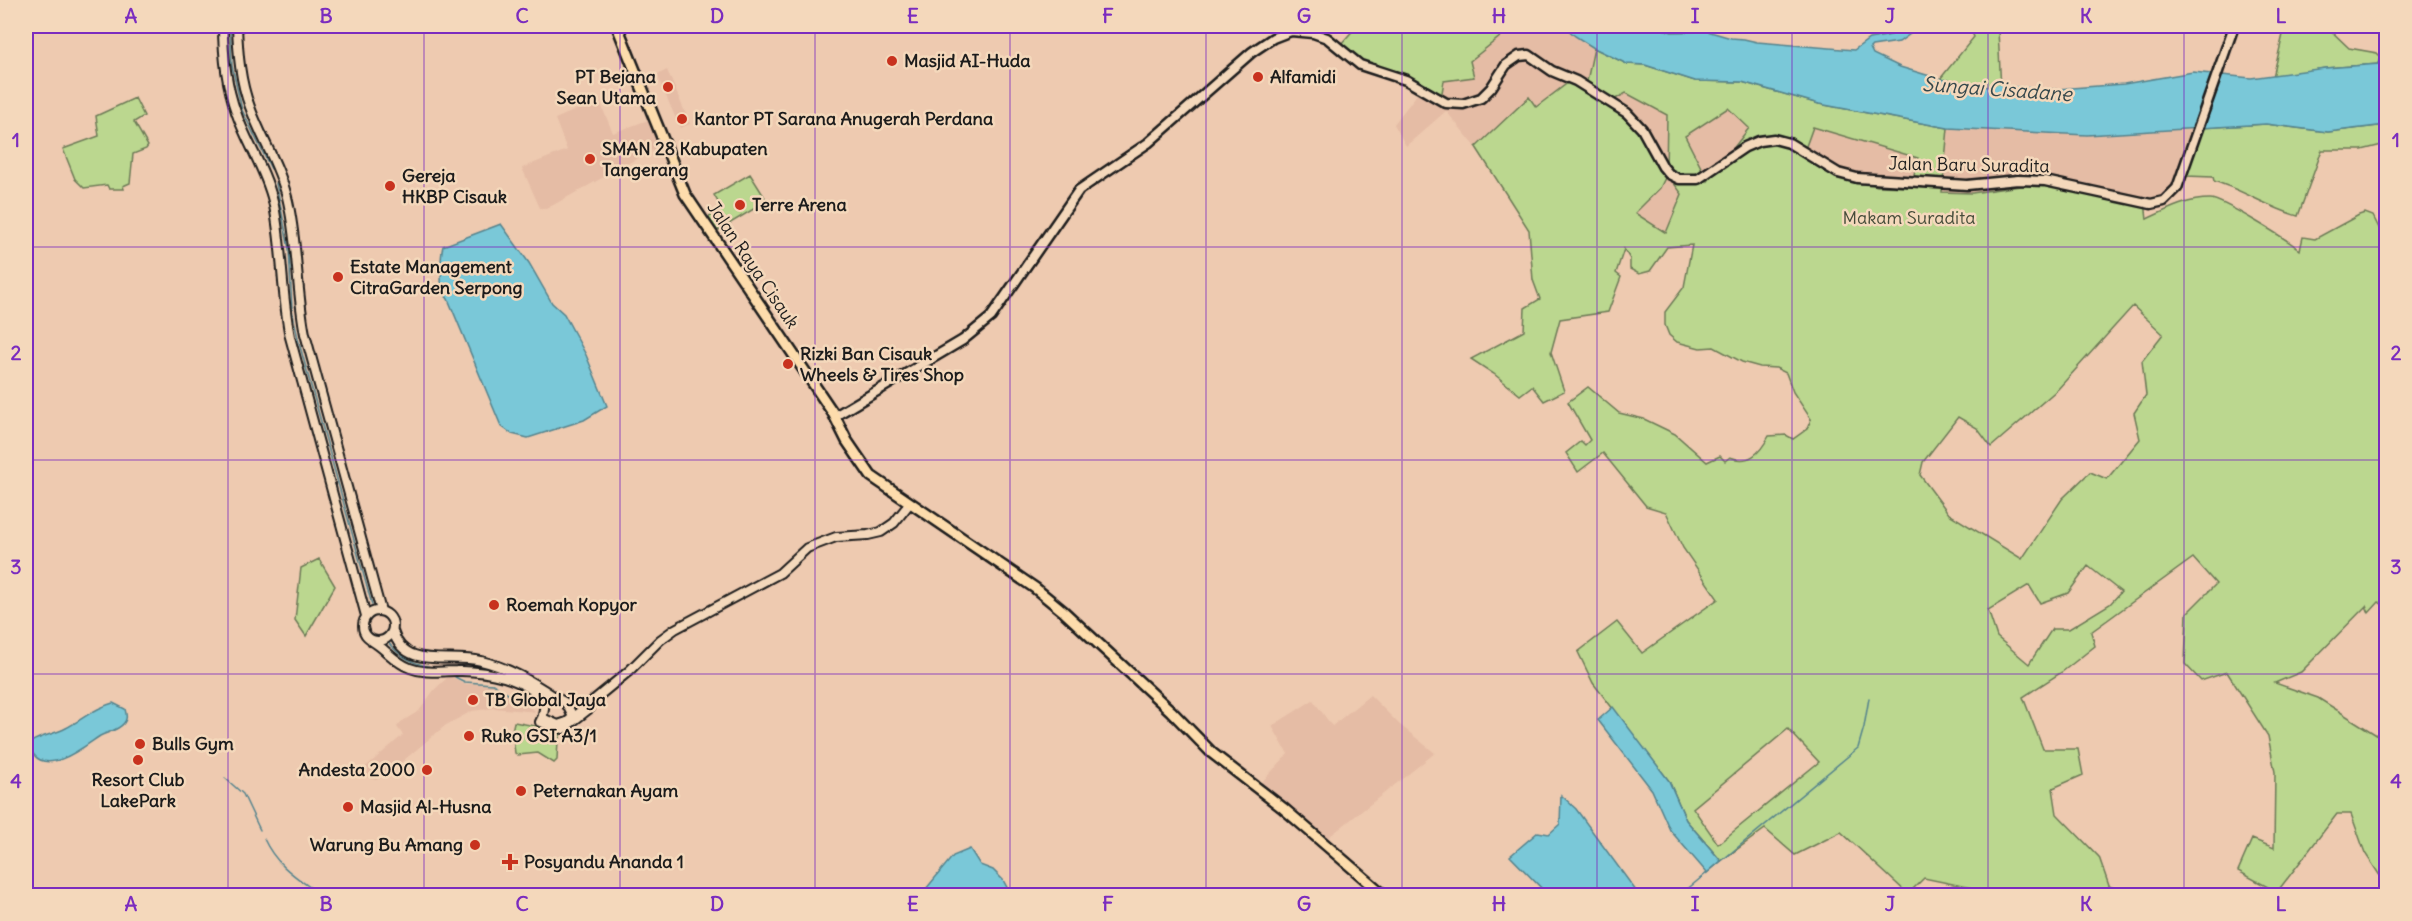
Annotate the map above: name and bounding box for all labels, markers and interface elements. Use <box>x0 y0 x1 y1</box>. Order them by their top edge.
text: A <box>125 3 138 28</box>
text: B <box>319 3 333 28</box>
text: C <box>515 3 529 28</box>
text: D <box>710 3 724 28</box>
text: E <box>907 3 919 28</box>
text: F <box>1102 3 1114 28</box>
text: G <box>1297 3 1311 28</box>
text: H <box>1492 3 1506 28</box>
text: I <box>1691 3 1700 28</box>
text: J <box>1885 3 1896 28</box>
text: K <box>2080 3 2093 28</box>
text: L <box>2276 3 2287 28</box>
place label: Masjid AI-Huda <box>904 49 1031 72</box>
marker: Masjid AI-Huda <box>885 54 899 68</box>
place label: PT Bejana Sean Utama <box>557 65 656 109</box>
place label: Alfamidi <box>1270 65 1336 88</box>
marker: Alfamidi <box>1251 70 1265 84</box>
water label: Sungai Cisadane <box>1921 71 2074 106</box>
marker: PT Bejana Sean Utama <box>661 80 675 94</box>
place label: Kantor PT Sarana Anugerah Perdana <box>694 107 993 130</box>
marker: Kantor PT Sarana Anugerah Perdana <box>675 112 689 126</box>
text: 1 <box>12 127 20 152</box>
text: 1 <box>2392 127 2400 152</box>
place label: SMAN 28 Kabupaten Tangerang <box>602 137 768 181</box>
marker: SMAN 28 Kabupaten Tangerang <box>583 152 597 166</box>
street label: Jalan Baru Suradita <box>1888 152 2050 177</box>
place label: Gereja HKBP Cisauk <box>402 164 507 208</box>
marker: Gereja HKBP Cisauk <box>383 179 397 193</box>
place label: Terre Arena <box>752 193 847 216</box>
street label: Jalan Raya Cisauk <box>702 197 805 333</box>
marker: Terre Arena <box>733 198 747 212</box>
park label: Makam Suradita <box>1843 206 1975 229</box>
place label: Estate Management CitraGarden Serpong <box>350 255 522 299</box>
marker: Estate Management CitraGarden Serpong <box>331 270 345 284</box>
text: 2 <box>11 340 22 365</box>
text: 2 <box>2391 340 2402 365</box>
place label: Rizki Ban Cisauk Wheels & Tires Shop <box>800 342 964 386</box>
marker: Rizki Ban Cisauk Wheels & Tires Shop <box>781 357 795 371</box>
text: 3 <box>10 554 22 579</box>
text: 3 <box>2390 554 2402 579</box>
place label: Roemah Kopyor <box>506 593 637 616</box>
marker: Roemah Kopyor <box>487 598 501 612</box>
place label: TB Global Jaya <box>485 688 606 711</box>
marker: TB Global Jaya <box>466 693 480 707</box>
place label: Ruko GSI A3/1 <box>481 724 597 747</box>
marker: Ruko GSI A3/1 <box>462 729 476 743</box>
place label: Bulls Gym <box>152 732 234 755</box>
marker: Bulls Gym <box>133 737 147 751</box>
marker: Resort Club LakePark <box>131 753 145 767</box>
place label: Andesta 2000 <box>299 758 415 781</box>
marker: Andesta 2000 <box>420 763 434 777</box>
text: 4 <box>10 768 22 793</box>
place label: Resort Club LakePark <box>91 768 185 812</box>
text: 4 <box>2390 768 2402 793</box>
place label: Peternakan Ayam <box>533 779 679 802</box>
marker: Peternakan Ayam <box>514 784 528 798</box>
place label: Masjid Al-Husna <box>360 795 491 818</box>
marker: Masjid Al-Husna <box>341 800 355 814</box>
place label: Warung Bu Amang <box>310 833 463 856</box>
marker: Warung Bu Amang <box>468 838 482 852</box>
place label: Posyandu Ananda 1 <box>524 850 684 873</box>
marker: Posyandu Ananda 1 <box>501 853 519 871</box>
text: A <box>125 891 138 916</box>
text: B <box>319 891 333 916</box>
text: C <box>515 891 529 916</box>
text: D <box>710 891 724 916</box>
text: E <box>907 891 919 916</box>
text: F <box>1102 891 1114 916</box>
text: G <box>1297 891 1311 916</box>
text: H <box>1492 891 1506 916</box>
text: I <box>1691 891 1700 916</box>
text: J <box>1885 891 1896 916</box>
text: K <box>2080 891 2093 916</box>
text: L <box>2276 891 2287 916</box>

